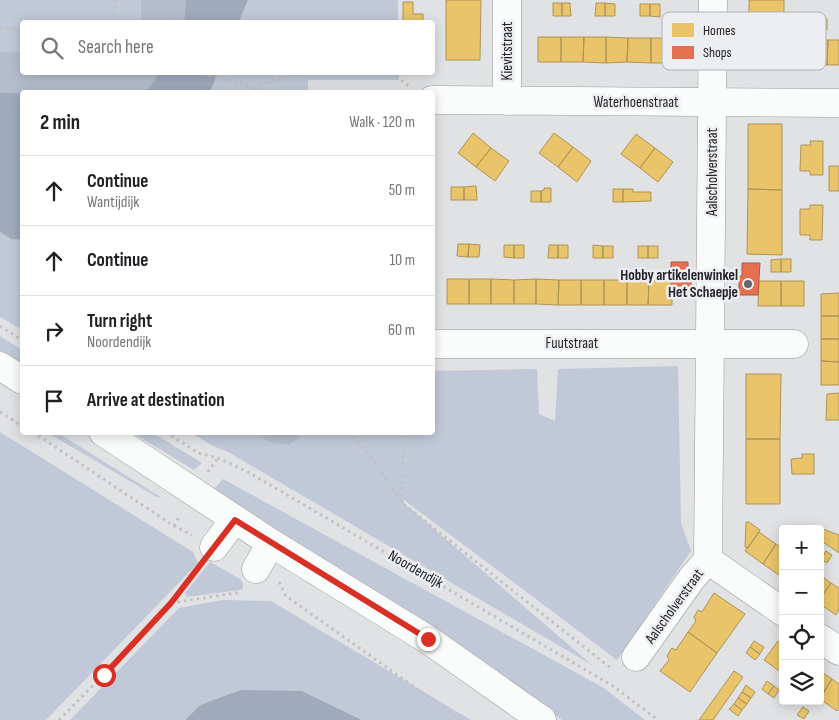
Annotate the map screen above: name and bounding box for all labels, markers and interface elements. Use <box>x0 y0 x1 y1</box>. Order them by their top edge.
legend <box>662 12 826 70</box>
search box <box>20 20 435 75</box>
street label: Kievitstraat <box>498 21 517 80</box>
text: Homes <box>703 22 736 39</box>
icon: search <box>38 34 66 62</box>
text: Search here <box>78 36 154 59</box>
text: Shops <box>703 44 732 61</box>
street label: Waterhoenstraat <box>593 93 679 112</box>
text: 2 min <box>40 110 80 135</box>
text: Walk · 120 m <box>349 113 415 132</box>
street label: Aalscholverstraat <box>703 128 722 217</box>
text: Continue <box>87 170 148 193</box>
icon: ahead <box>40 177 68 205</box>
text: 50 m <box>389 181 415 200</box>
text: Wantijdijk <box>87 193 139 212</box>
icon: ahead <box>40 247 68 275</box>
text: Continue <box>87 249 148 272</box>
text: 10 m <box>389 251 415 270</box>
place label: Hobby artikelenwinkel Het Schaepje <box>620 266 738 302</box>
marker: Hobby artikelenwinkel Het Schaepje <box>742 278 754 290</box>
text: Turn right <box>87 310 152 333</box>
icon: right <box>40 317 68 345</box>
text: 60 m <box>388 321 415 340</box>
text: Noordendijk <box>87 333 151 352</box>
street label: Fuutstraat <box>546 334 599 353</box>
icon: arrive <box>40 387 68 415</box>
text: Arrive at destination <box>87 389 225 412</box>
map controls <box>779 525 824 705</box>
button: + <box>779 525 824 570</box>
street label: Noordendijk <box>385 546 447 593</box>
street label: Aalscholverstraat <box>640 565 708 648</box>
button: − <box>779 570 824 615</box>
button: locate <box>779 615 824 660</box>
route end <box>417 628 440 651</box>
button: layers <box>779 660 824 705</box>
route start <box>93 664 116 687</box>

